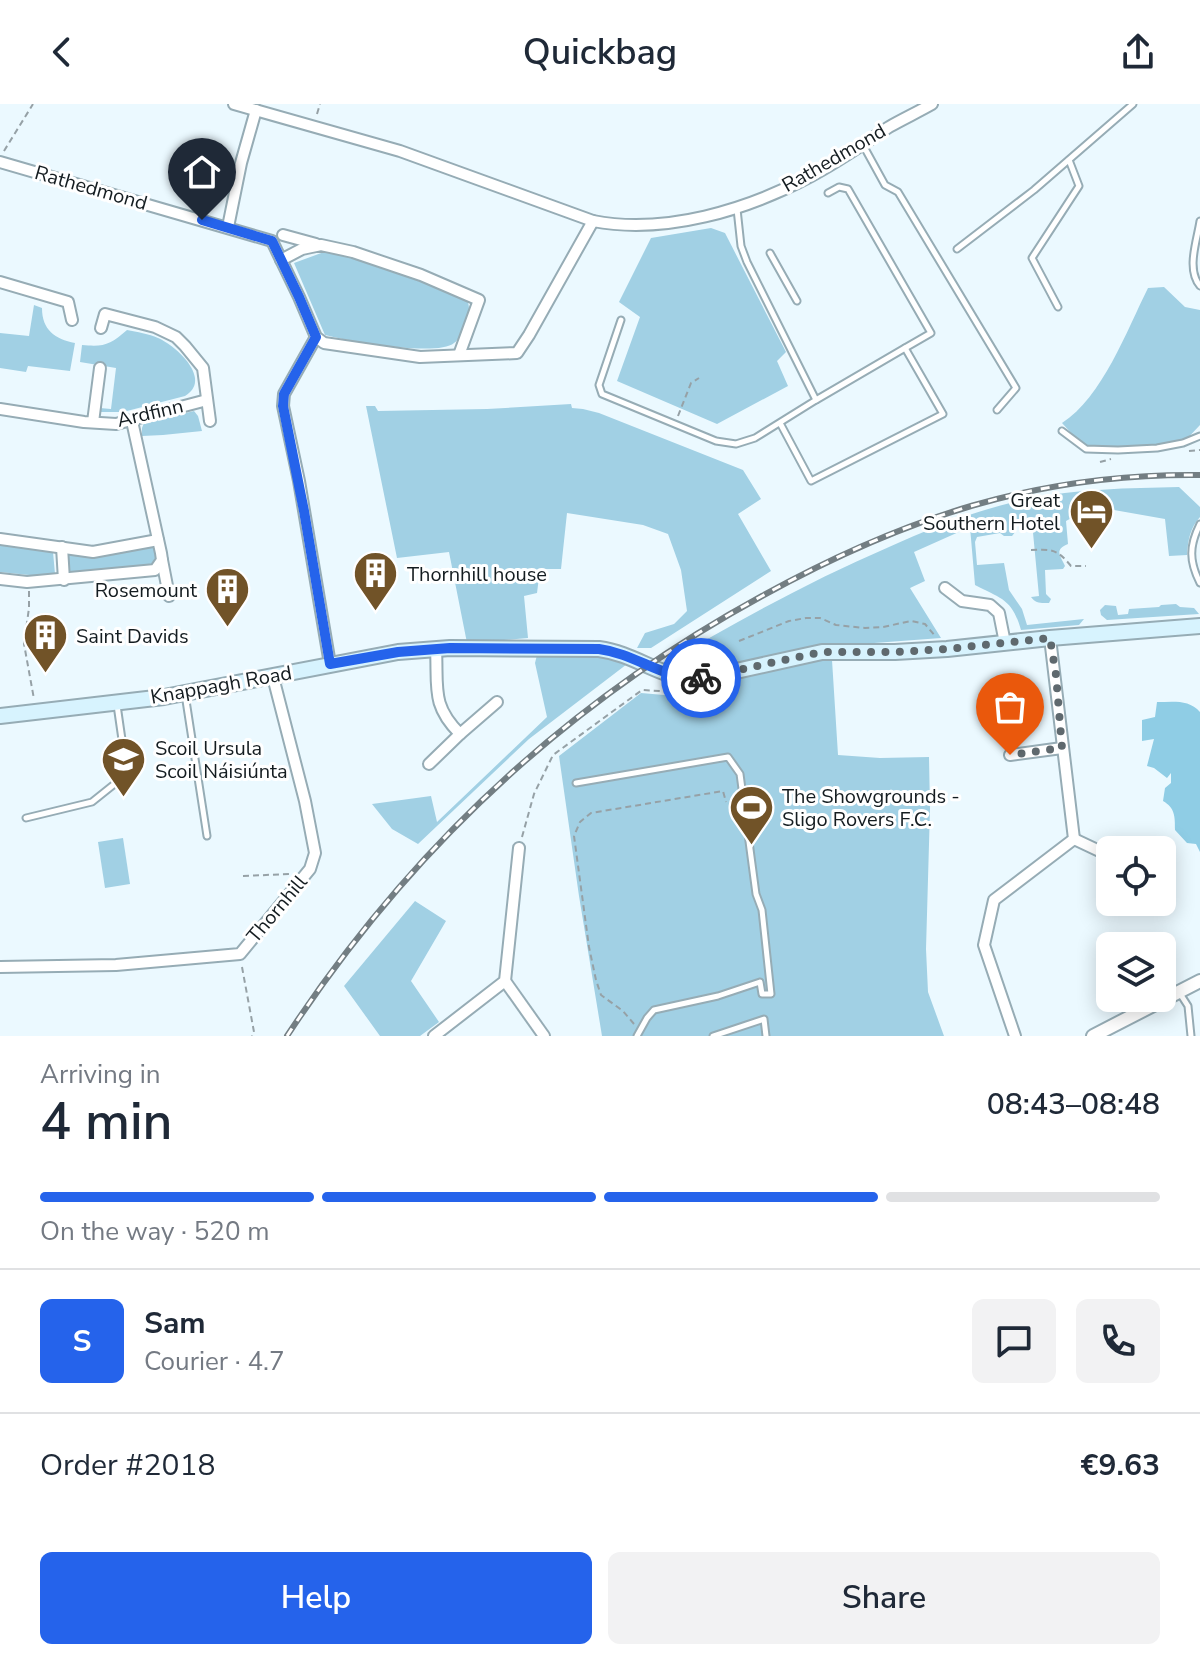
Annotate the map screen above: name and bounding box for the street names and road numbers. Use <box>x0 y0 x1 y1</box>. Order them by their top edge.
street label: Rathedmond <box>777 117 891 199</box>
street label: Rathedmond <box>32 159 150 217</box>
street label: Ardfinn <box>114 392 186 434</box>
street label: Knappagh Road <box>148 659 294 711</box>
street label: Thornhill <box>241 869 313 949</box>

